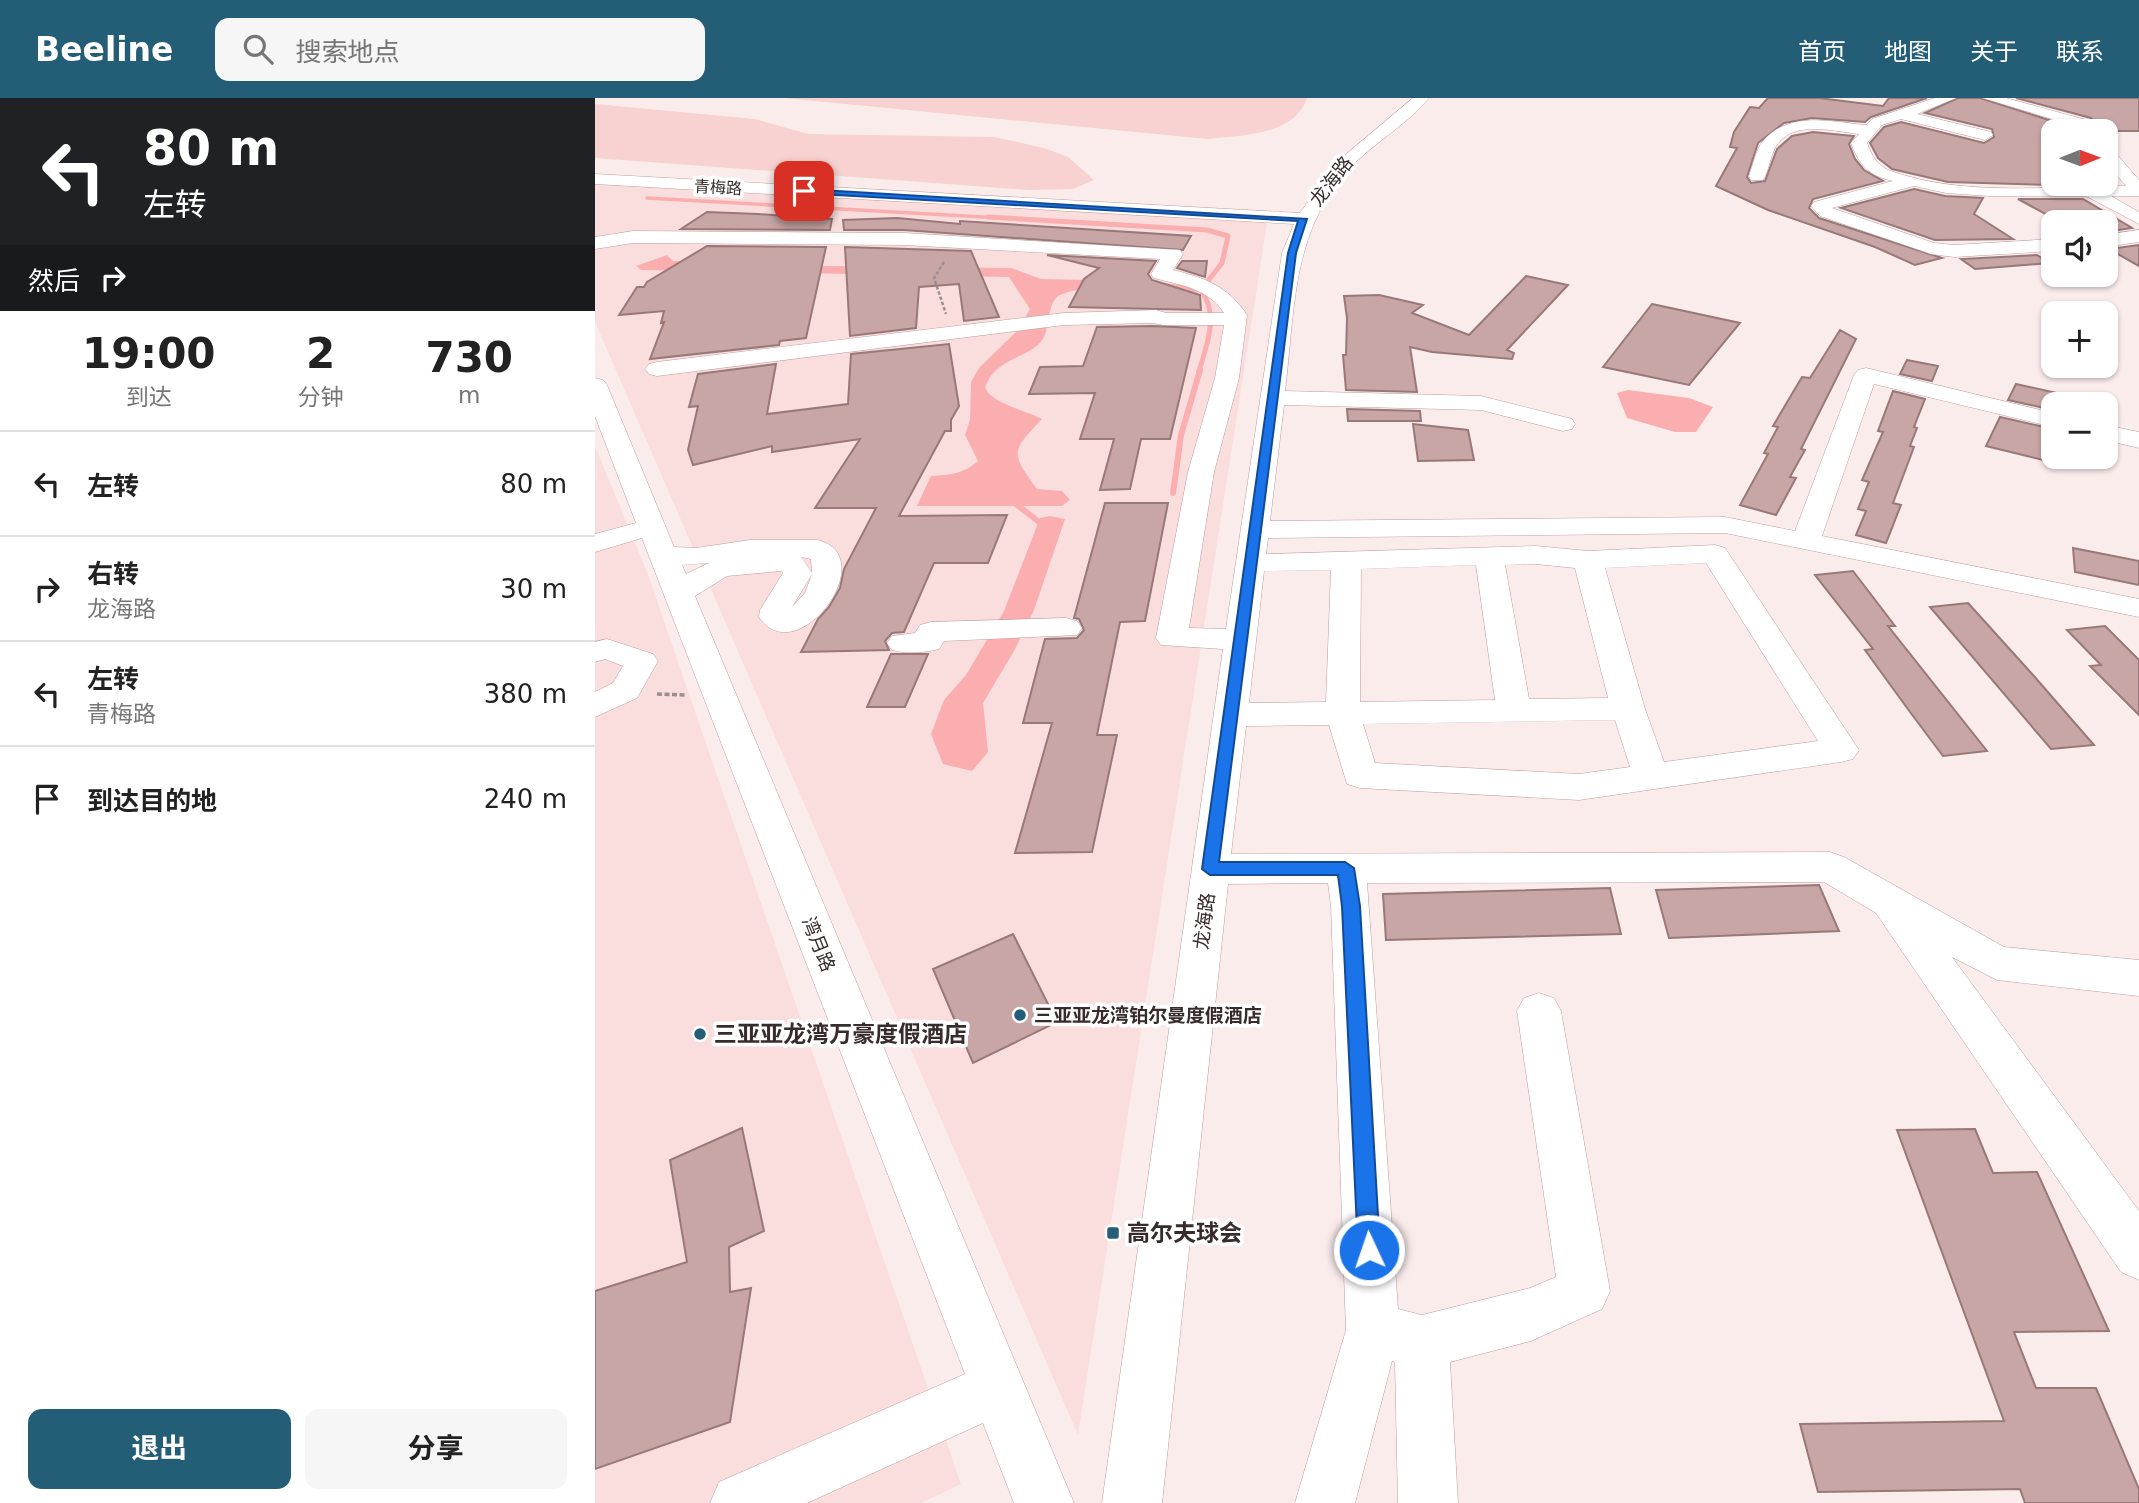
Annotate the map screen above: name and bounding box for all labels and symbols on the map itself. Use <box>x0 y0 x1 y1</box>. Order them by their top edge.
north arrow <box>2041 119 2117 196</box>
street label: 龙海路 <box>1305 152 1357 210</box>
pin <box>774 161 834 221</box>
street label: 青梅路 <box>694 177 742 198</box>
street label: 龙海路 <box>1190 891 1218 951</box>
street label: 湾月路 <box>798 913 840 975</box>
place label: 三亚亚龙湾铂尔曼度假酒店 <box>1034 1004 1262 1026</box>
marker: 三亚亚龙湾铂尔曼度假酒店 <box>1012 1007 1028 1023</box>
place label: 三亚亚龙湾万豪度假酒店 <box>714 1021 967 1047</box>
marker: 三亚亚龙湾万豪度假酒店 <box>692 1026 708 1042</box>
position arrow <box>1332 1213 1406 1287</box>
place label: 高尔夫球会 <box>1127 1220 1242 1246</box>
marker: 高尔夫球会 <box>1105 1225 1121 1241</box>

